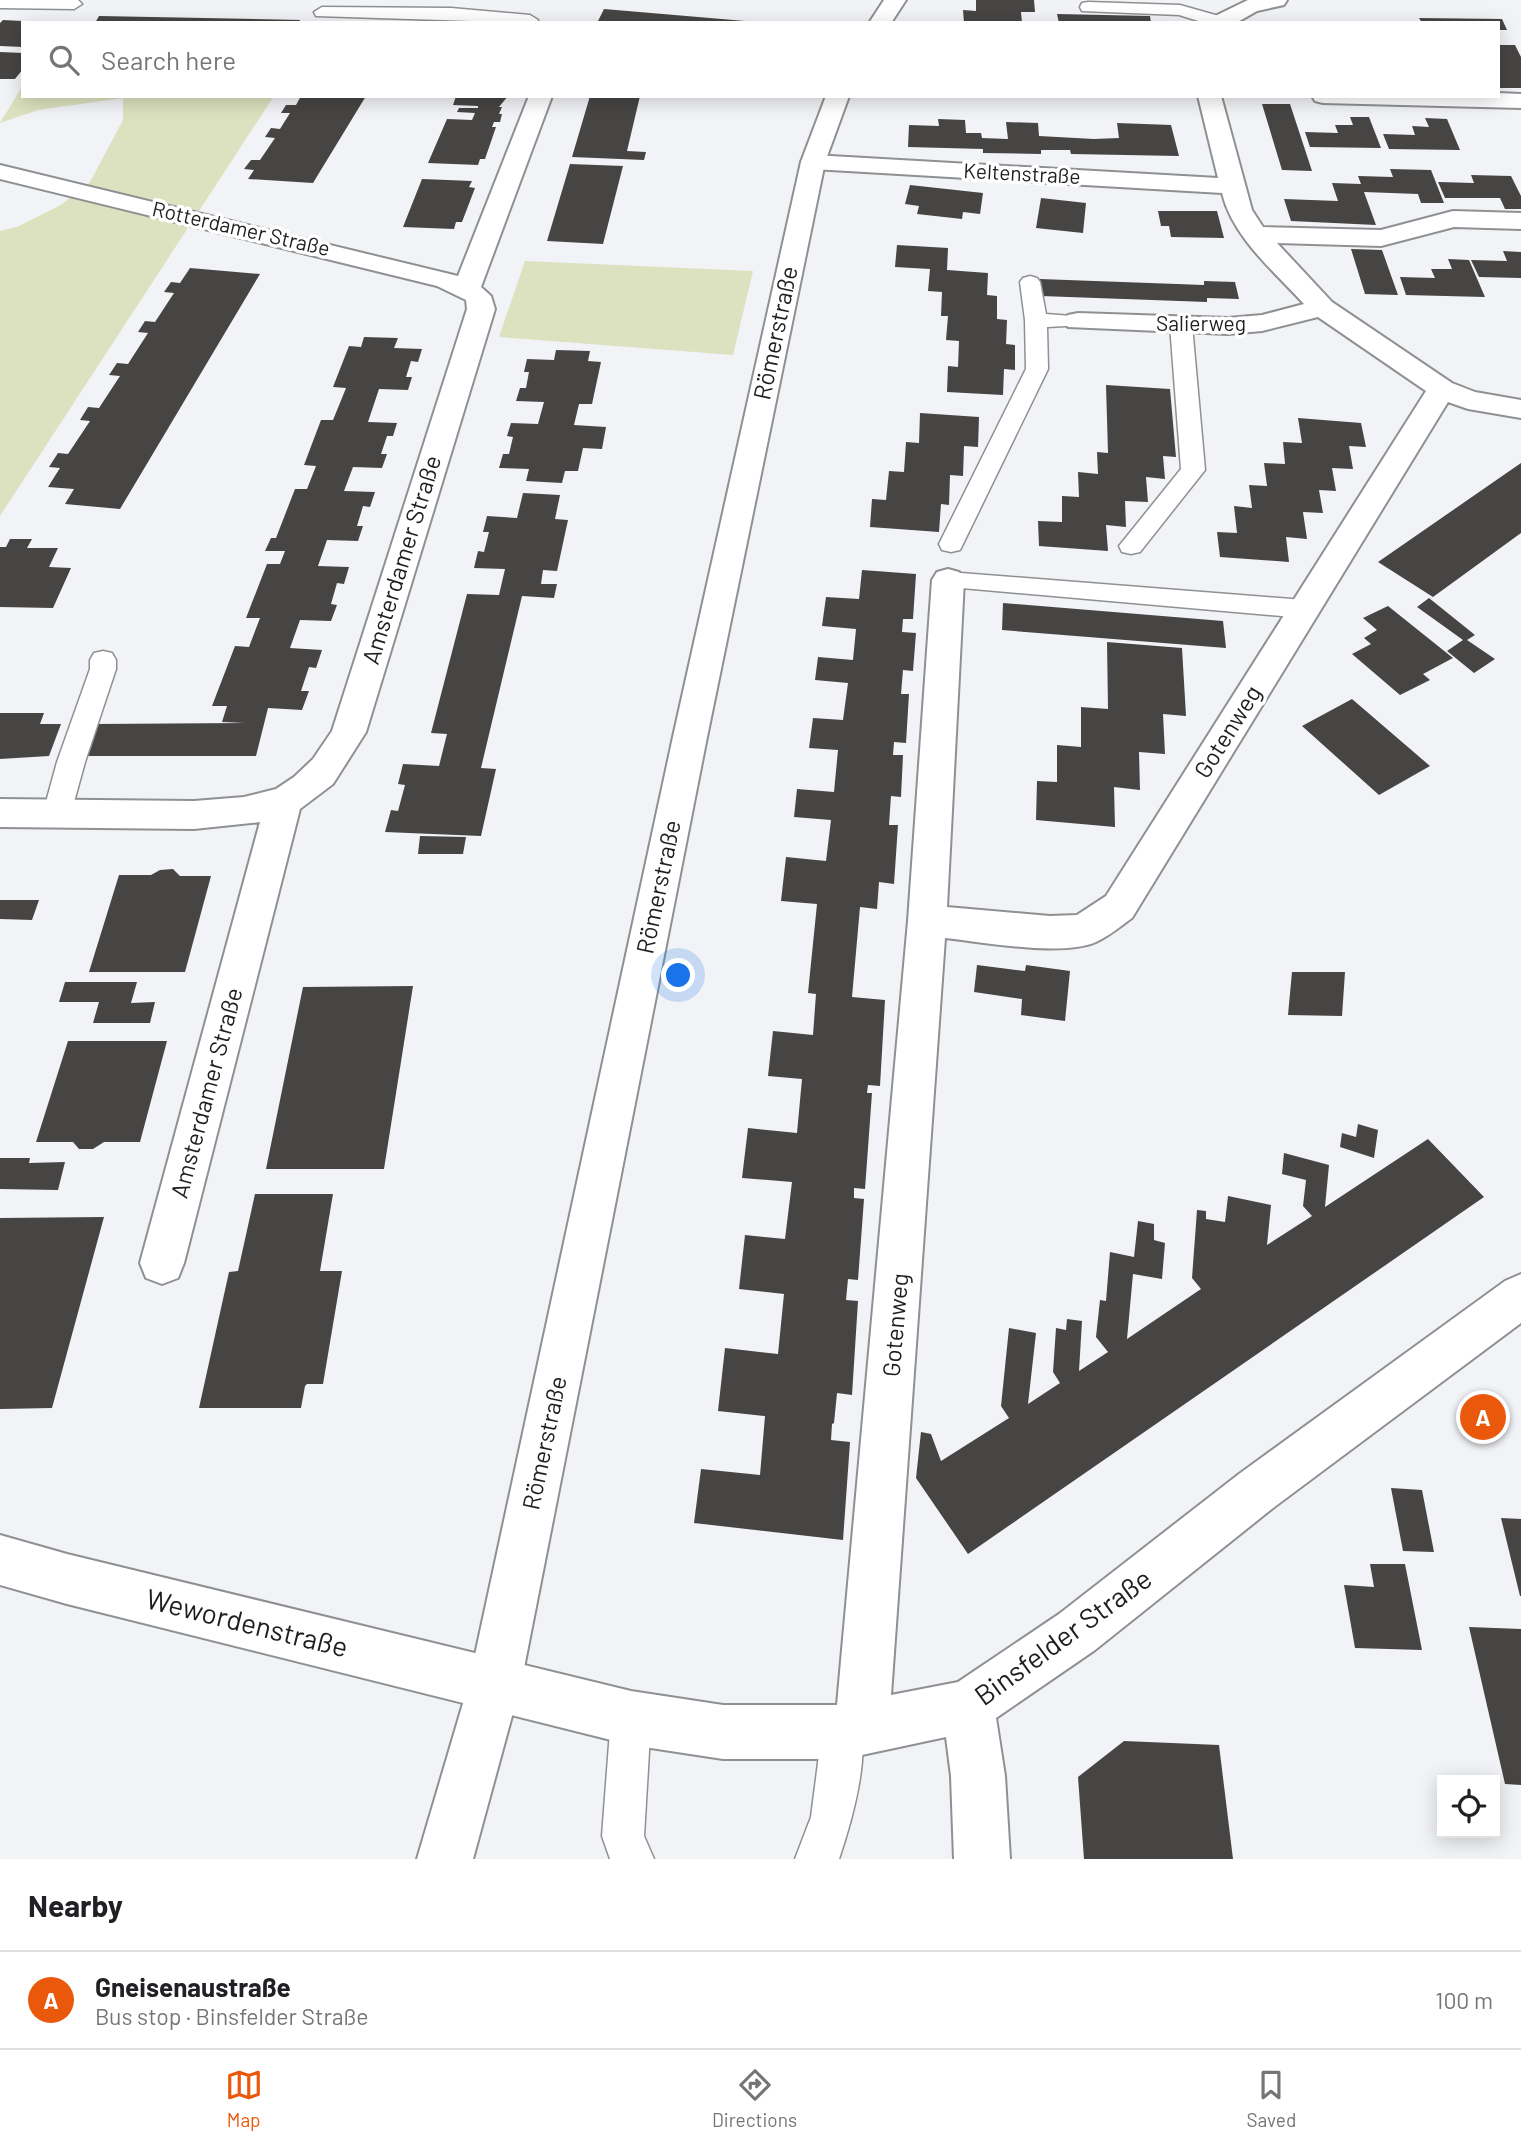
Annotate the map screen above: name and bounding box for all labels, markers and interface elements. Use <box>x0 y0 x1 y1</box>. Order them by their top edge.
search box <box>21 21 1500 98</box>
icon: search <box>45 41 83 79</box>
text: Search here <box>101 44 236 75</box>
street label: Keltenstraße <box>963 157 1081 188</box>
street label: Rotterdamer Straße <box>150 195 333 260</box>
street label: Römerstraße <box>746 263 803 402</box>
street label: Salierweg <box>1156 310 1246 335</box>
street label: Amsterdamer Straße <box>355 452 446 668</box>
street label: Gotenweg <box>1187 679 1267 783</box>
street label: Römerstraße <box>629 817 686 956</box>
your location <box>661 958 695 992</box>
street label: Amsterdamer Straße <box>163 984 248 1201</box>
street label: Gotenweg <box>876 1272 913 1378</box>
street label: Römerstraße <box>515 1373 572 1512</box>
pin: A <box>1460 1391 1506 1443</box>
street label: Binsfelder Straße <box>967 1560 1158 1712</box>
street label: Wewordenstraße <box>143 1581 352 1664</box>
map controls <box>1437 1775 1500 1838</box>
button: locate <box>1437 1775 1500 1838</box>
text: Nearby <box>28 1887 123 1923</box>
text: Gneisenaustraße <box>95 1971 291 2002</box>
text: A <box>43 1986 59 2014</box>
text: 100 m <box>1435 1986 1493 2014</box>
text: Bus stop · Binsfelder Straße <box>95 2002 369 2030</box>
tab: Map <box>225 2066 263 2131</box>
tab: Directions <box>712 2066 797 2131</box>
tab: Saved <box>1246 2066 1296 2131</box>

